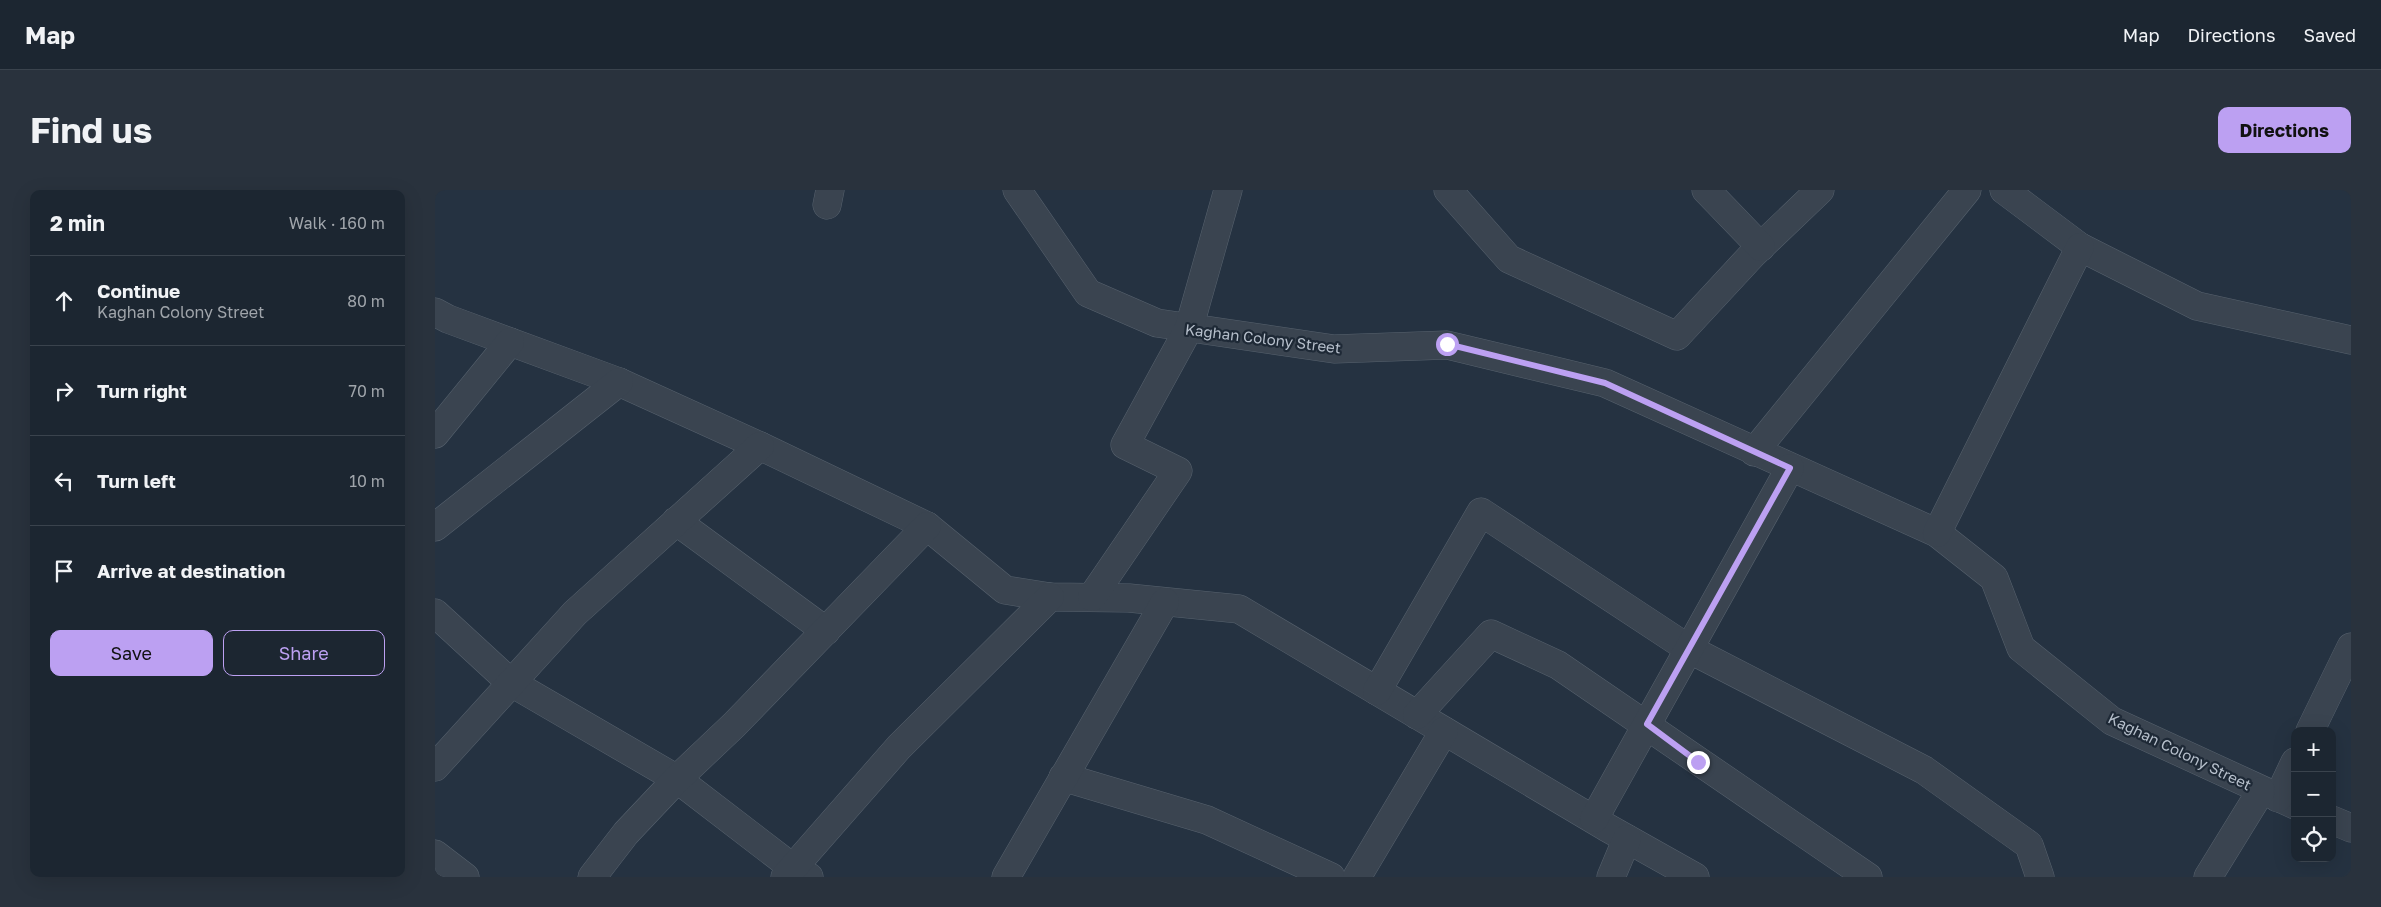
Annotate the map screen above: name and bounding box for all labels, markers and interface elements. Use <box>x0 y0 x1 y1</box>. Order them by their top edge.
text: Map <box>25 20 75 49</box>
text: Map <box>2123 24 2159 46</box>
text: Directions <box>2187 24 2275 46</box>
text: Saved <box>2303 24 2356 46</box>
button: Directions <box>2218 107 2351 153</box>
text: Find us <box>30 109 152 151</box>
text: 2 min <box>50 210 105 236</box>
text: Walk · 160 m <box>289 213 385 233</box>
text: Continue <box>97 279 180 302</box>
icon: ahead <box>50 287 78 315</box>
text: 80 m <box>347 291 385 311</box>
text: Kaghan Colony Street <box>97 302 264 322</box>
street label: Kaghan Colony Street <box>1184 320 1342 356</box>
route start <box>1436 333 1459 356</box>
icon: right <box>50 377 78 405</box>
text: Turn right <box>97 379 187 402</box>
text: 70 m <box>348 381 385 401</box>
icon: left <box>50 467 78 495</box>
text: Turn left <box>97 469 176 492</box>
text: 10 m <box>349 471 385 491</box>
icon: arrive <box>50 557 78 585</box>
text: Arrive at destination <box>97 559 285 582</box>
button: Save <box>50 630 213 676</box>
button: Share <box>223 630 385 676</box>
street label: Kaghan Colony Street <box>2106 709 2254 793</box>
map controls <box>2291 727 2336 862</box>
button: + <box>2291 727 2336 772</box>
route end <box>1687 751 1710 774</box>
button: − <box>2291 772 2336 817</box>
button: locate <box>2291 817 2336 862</box>

